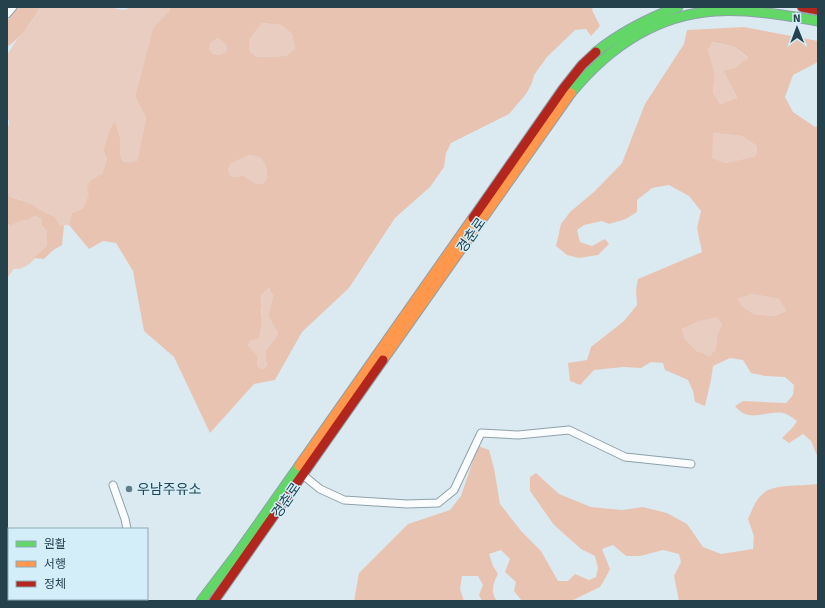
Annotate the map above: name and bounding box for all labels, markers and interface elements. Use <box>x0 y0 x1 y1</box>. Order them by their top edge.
north arrow <box>777 8 817 48</box>
text: N <box>793 12 801 25</box>
street label: 경춘로 <box>453 214 490 256</box>
street label: 경춘로 <box>268 479 305 521</box>
place label: 우남주유소 <box>137 481 202 498</box>
marker: 우남주유소 <box>124 484 134 494</box>
legend <box>8 528 148 600</box>
text: 원활 <box>44 537 66 552</box>
text: 서행 <box>44 557 66 572</box>
text: 정체 <box>44 577 66 592</box>

